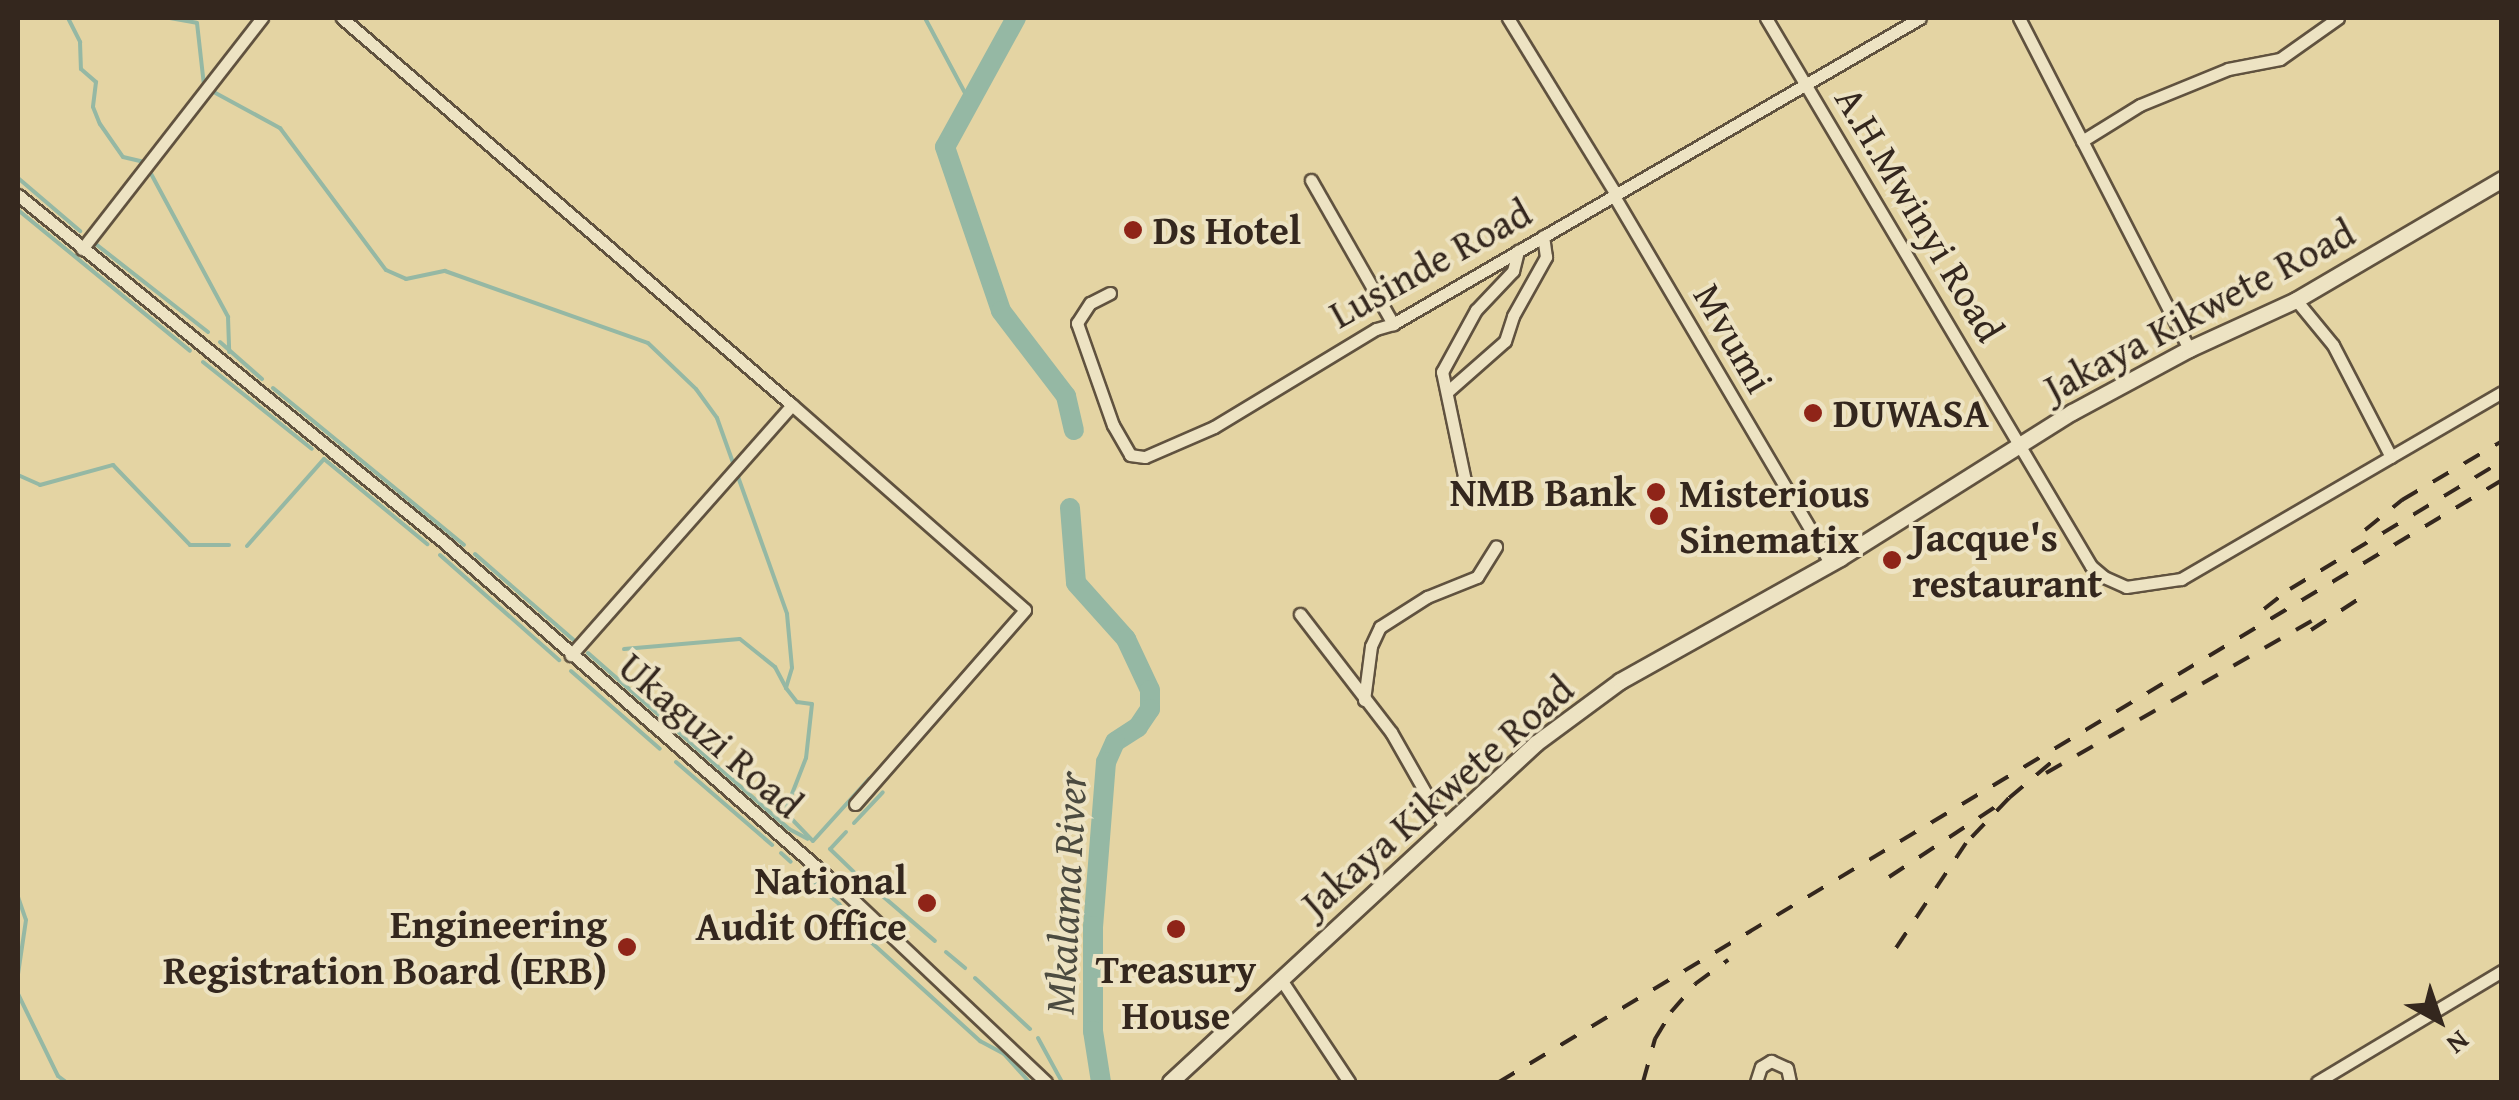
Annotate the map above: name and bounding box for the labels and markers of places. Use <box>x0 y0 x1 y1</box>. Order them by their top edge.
place label: Ds Hotel <box>1153 206 1301 254</box>
marker: Ds Hotel <box>1122 219 1144 241</box>
place label: DUWASA <box>1833 389 1989 437</box>
marker: DUWASA <box>1802 402 1824 424</box>
place label: NMB Bank <box>1450 468 1636 516</box>
place label: Misterious Sinematix <box>1679 469 1870 563</box>
marker: NMB Bank <box>1645 481 1667 503</box>
marker: Misterious Sinematix <box>1648 505 1670 527</box>
place label: Jacque's restaurant <box>1912 513 2102 607</box>
marker: Jacque's restaurant <box>1881 549 1903 571</box>
place label: National Audit Office <box>696 856 907 950</box>
marker: National Audit Office <box>916 892 938 914</box>
place label: Engineering Registration Board (ERB) <box>163 900 607 994</box>
marker: Treasury House <box>1165 918 1187 940</box>
marker: Engineering Registration Board (ERB) <box>616 936 638 958</box>
place label: Treasury House <box>1096 945 1256 1039</box>

